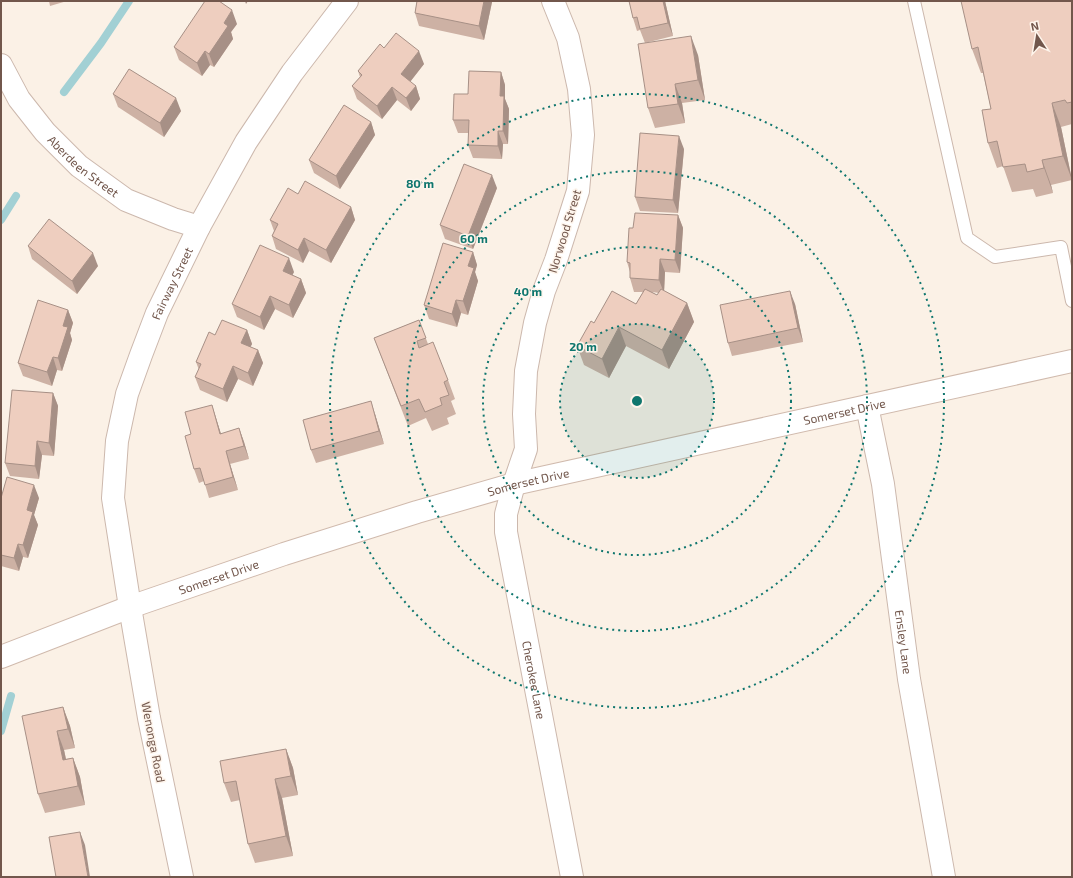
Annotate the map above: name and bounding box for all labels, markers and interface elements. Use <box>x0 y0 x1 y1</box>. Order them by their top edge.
north arrow <box>1017 16 1057 56</box>
text: N <box>1030 19 1040 33</box>
street label: Aberdeen Street <box>45 132 122 200</box>
text: 80 m <box>406 176 434 190</box>
street label: Norwood Street <box>545 187 583 274</box>
text: 60 m <box>460 231 488 245</box>
street label: Fairway Street <box>148 244 195 322</box>
text: 40 m <box>514 284 542 298</box>
text: 20 m <box>569 339 597 353</box>
centre of rings <box>630 394 644 408</box>
street label: Somerset Drive <box>802 395 887 427</box>
street label: Somerset Drive <box>486 465 570 498</box>
street label: Somerset Drive <box>177 556 260 597</box>
street label: Ensley Lane <box>893 609 915 675</box>
street label: Cherokee Lane <box>520 640 549 720</box>
street label: Wenonga Road <box>139 700 169 784</box>

